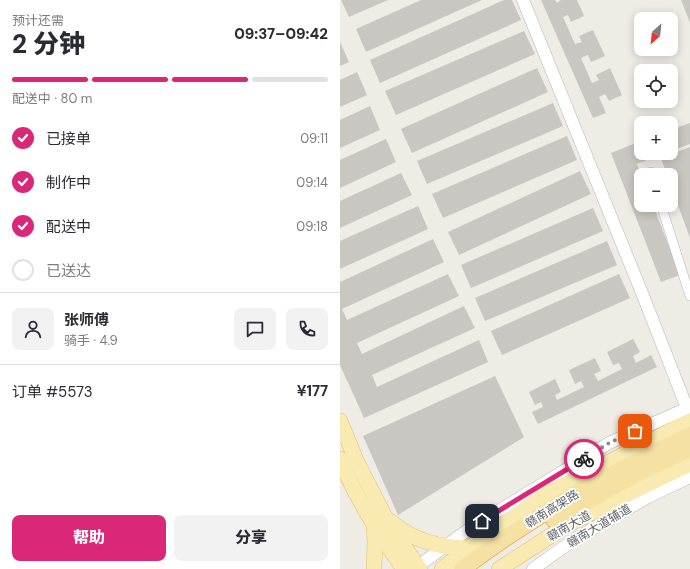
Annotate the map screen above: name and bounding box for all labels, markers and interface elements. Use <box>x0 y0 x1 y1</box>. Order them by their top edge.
text: 预计还需 <box>12 12 64 29</box>
north arrow <box>634 12 678 56</box>
map controls <box>634 12 678 212</box>
text: 09:37–09:42 <box>234 24 328 44</box>
text: 2 分钟 <box>12 27 85 61</box>
button: locate <box>634 64 678 108</box>
text: 配送中 · 80 m <box>12 90 92 107</box>
button: + <box>634 116 678 160</box>
icon: check <box>12 127 34 149</box>
text: 已接单 <box>46 129 91 149</box>
text: 09:11 <box>300 130 328 147</box>
button: − <box>634 168 678 212</box>
icon: check <box>12 171 34 193</box>
text: 制作中 <box>46 173 91 193</box>
text: 09:14 <box>296 174 328 191</box>
icon: check <box>12 215 34 237</box>
text: 配送中 <box>46 217 91 237</box>
text: 09:18 <box>296 218 328 235</box>
text: 已送达 <box>46 261 91 281</box>
button: person <box>12 308 54 350</box>
button: chat <box>234 308 276 350</box>
button: phone <box>286 308 328 350</box>
text: 张师傅 <box>64 310 109 330</box>
text: 骑手 · 4.9 <box>64 332 118 349</box>
text: ¥177 <box>297 381 328 401</box>
text: 订单 #5573 <box>12 382 93 402</box>
pin <box>618 414 652 448</box>
icon: bag <box>624 420 646 442</box>
courier <box>564 439 604 479</box>
icon: bike <box>573 448 595 470</box>
street label: 赣南高架路 <box>522 486 582 532</box>
street label: 赣南大道辅道 <box>564 501 634 551</box>
pin <box>465 504 499 538</box>
street label: 赣南大道 <box>544 507 594 545</box>
icon: home <box>471 510 493 532</box>
button: 帮助 <box>12 515 166 561</box>
button: 分享 <box>174 515 328 561</box>

